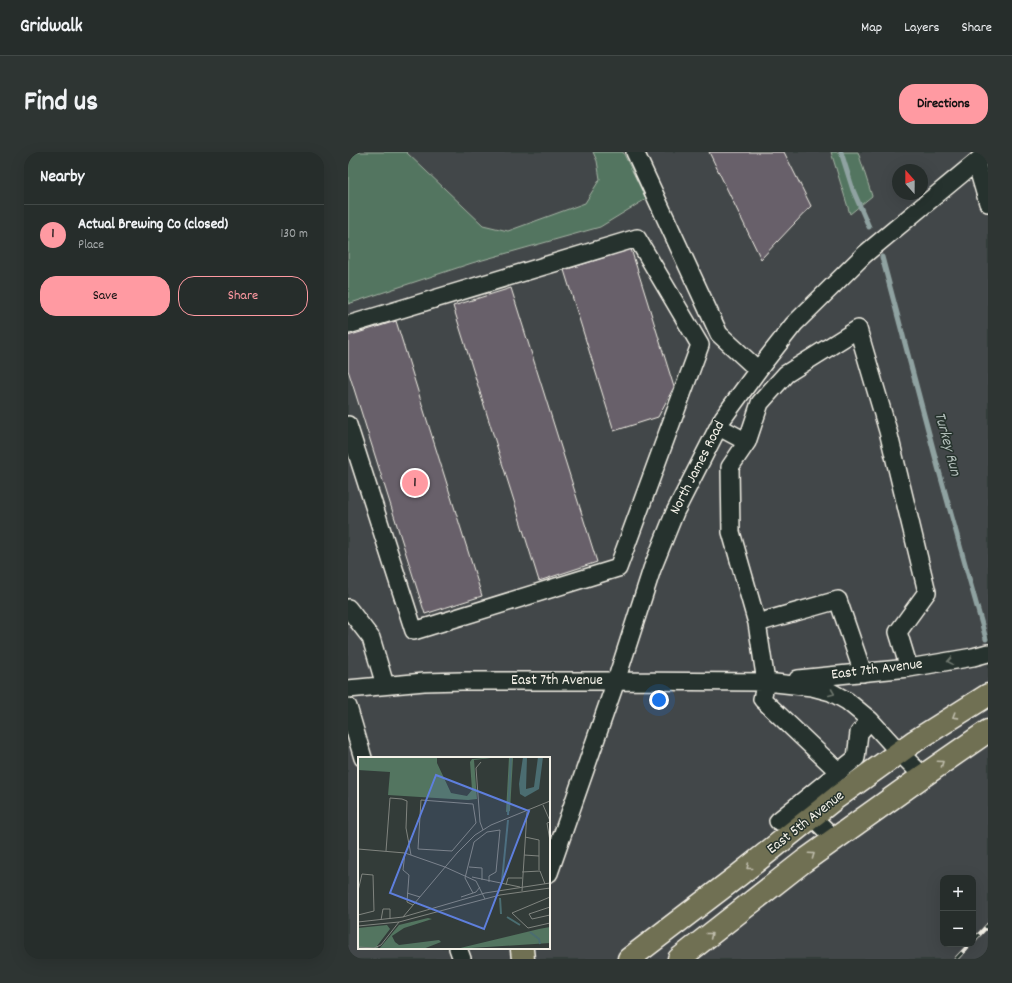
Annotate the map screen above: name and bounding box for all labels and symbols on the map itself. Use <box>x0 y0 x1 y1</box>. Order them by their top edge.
north arrow <box>892 164 928 200</box>
water label: Turkey Run <box>927 410 967 479</box>
street label: North James Road <box>665 417 731 519</box>
pin: 1 <box>402 468 428 498</box>
street label: East 7th Avenue <box>830 653 924 687</box>
one-way arrow <box>947 656 953 664</box>
street label: East 7th Avenue <box>511 670 603 692</box>
one-way arrow <box>827 688 835 696</box>
your location <box>649 690 669 710</box>
one-way arrow <box>952 711 959 718</box>
inset map <box>358 757 550 949</box>
one-way arrow <box>937 760 944 768</box>
street label: East 5th Avenue <box>763 785 850 860</box>
one-way arrow <box>808 852 815 860</box>
one-way arrow <box>746 863 753 870</box>
one-way arrow <box>705 932 712 939</box>

